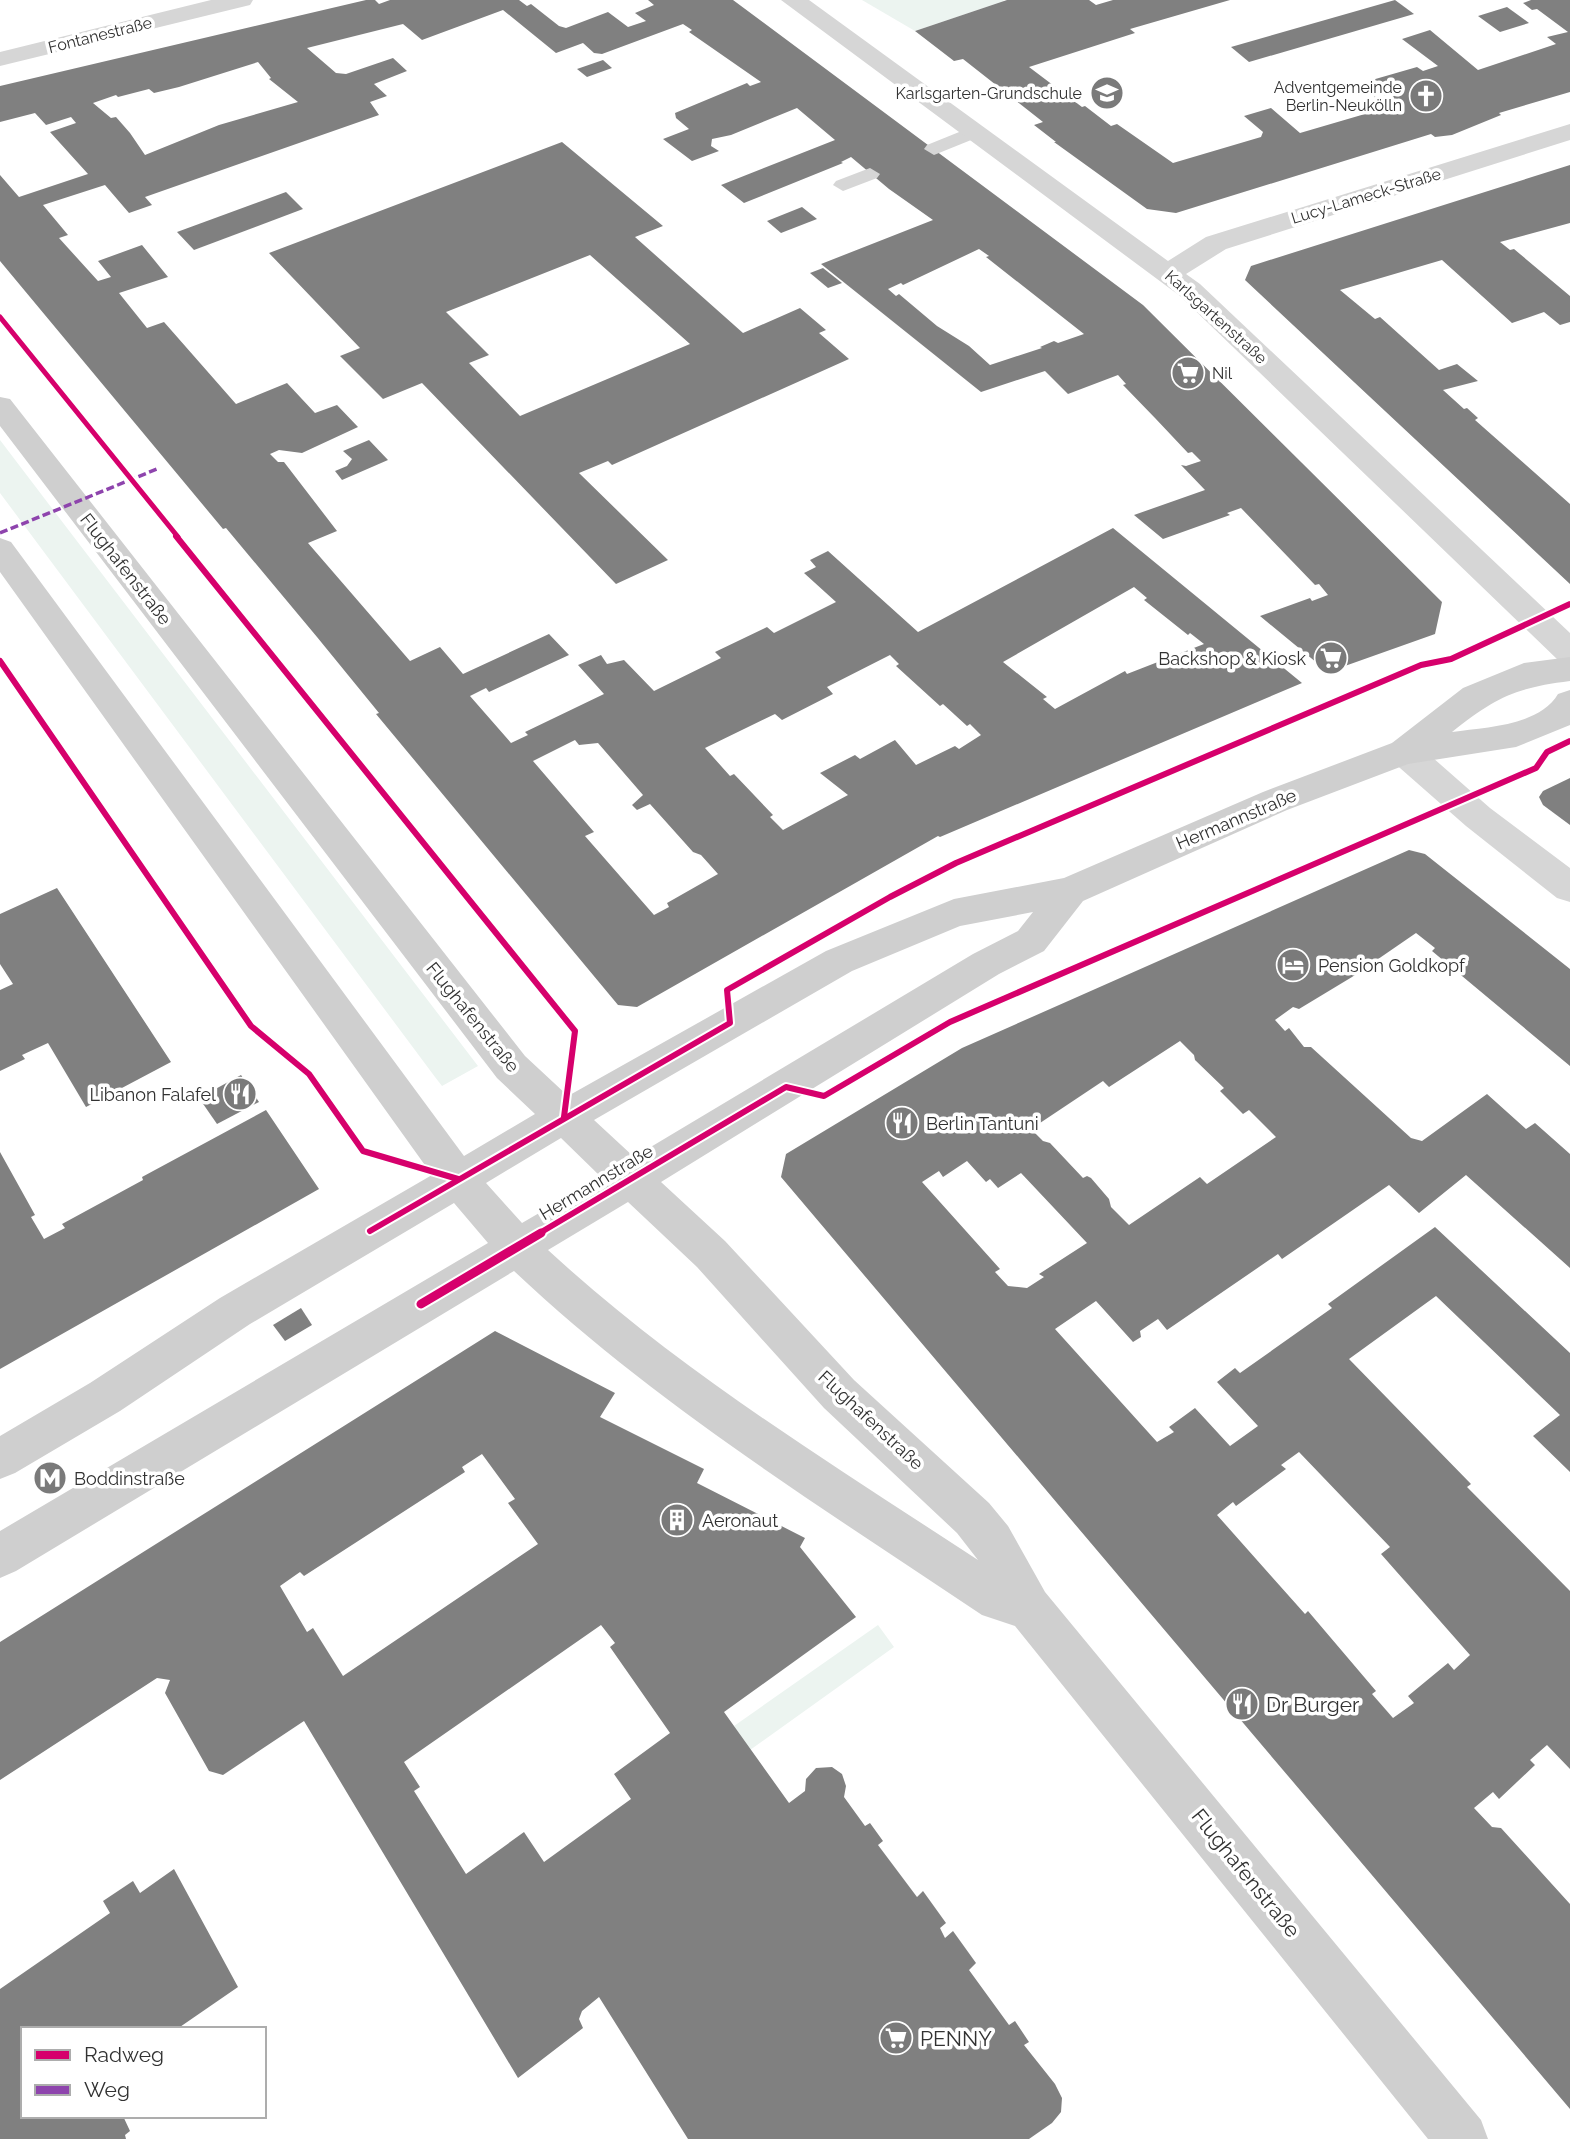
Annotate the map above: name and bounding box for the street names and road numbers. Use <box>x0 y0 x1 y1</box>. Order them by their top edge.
street label: Fontanestraße <box>46 13 154 57</box>
street label: Lucy-Lameck-Straße <box>1289 164 1443 228</box>
street label: Karlsgartenstraße <box>1161 266 1271 368</box>
street label: Flughafenstraße <box>76 509 176 629</box>
street label: Hermannstraße <box>1173 784 1300 854</box>
street label: Flughafenstraße <box>422 958 524 1077</box>
street label: Hermannstraße <box>535 1140 657 1224</box>
street label: Flughafenstraße <box>814 1366 928 1474</box>
street label: Flughafenstraße <box>1187 1804 1305 1942</box>

